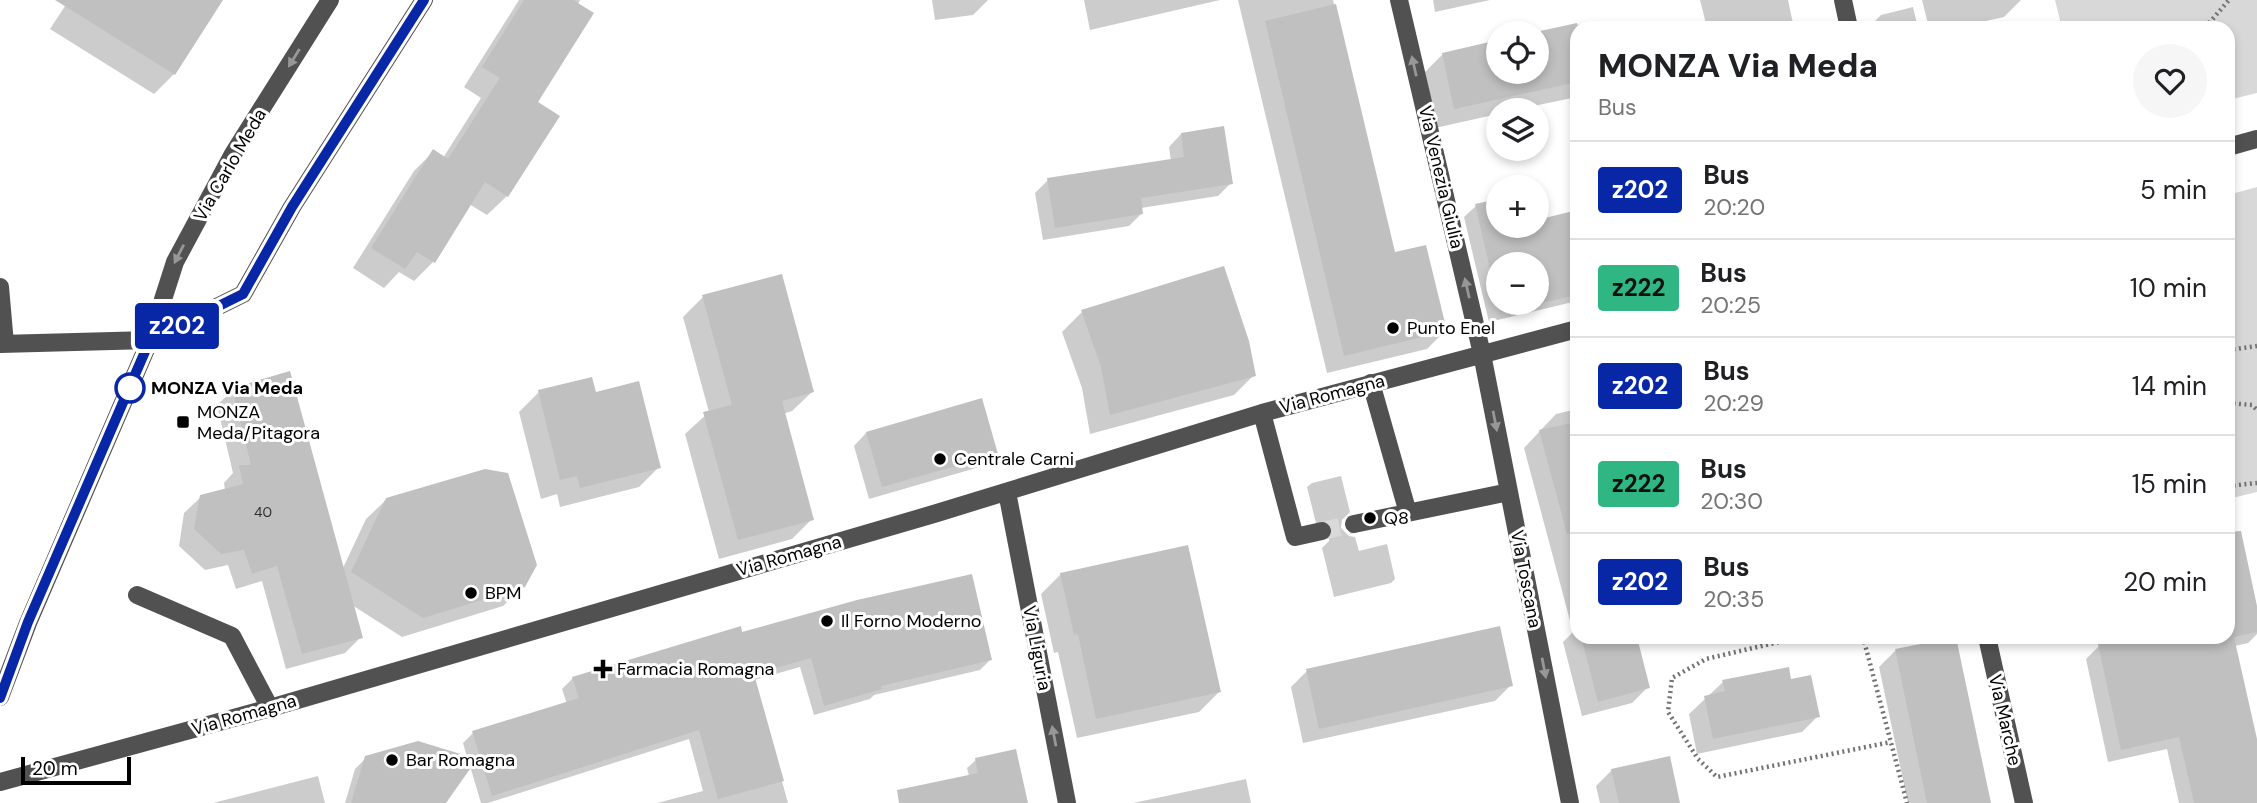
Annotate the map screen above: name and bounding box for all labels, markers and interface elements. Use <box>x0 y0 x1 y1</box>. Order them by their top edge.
map controls <box>1486 21 1549 315</box>
button: locate <box>1486 21 1549 84</box>
text: MONZA Via Meda <box>1598 44 1878 87</box>
button: heart <box>2133 44 2207 118</box>
one-way arrow <box>288 48 301 67</box>
one-way arrow <box>1409 55 1420 77</box>
text: Bus <box>1598 92 1637 122</box>
button: layers <box>1486 98 1549 161</box>
street label: Via Venezia Giulia <box>1413 103 1469 251</box>
street label: Via Carlo Meda <box>188 104 272 226</box>
text: Bus <box>1703 158 1750 192</box>
text: 5 min <box>2140 173 2207 207</box>
text: z202 <box>1612 174 1668 205</box>
button: + <box>1486 175 1549 238</box>
text: 20:20 <box>1703 192 1765 222</box>
one-way arrow <box>174 244 185 264</box>
button: − <box>1486 252 1549 315</box>
text: Bus <box>1700 256 1747 290</box>
text: 10 min <box>2130 271 2207 305</box>
text: z222 <box>1612 272 1665 303</box>
one-way arrow <box>1461 277 1472 299</box>
text: 20:25 <box>1700 290 1761 320</box>
line badge: z202 <box>128 303 226 349</box>
text: z202 <box>149 310 205 341</box>
place label: Punto Enel <box>1407 316 1495 340</box>
marker: Punto Enel <box>1385 320 1401 336</box>
text: Bus <box>1703 354 1750 388</box>
street label: Via Romagna <box>1277 368 1387 420</box>
text: 14 min <box>2132 369 2207 403</box>
text: z202 <box>1612 370 1668 401</box>
marker: MONZA Via Meda <box>115 373 145 403</box>
place label: MONZA Via Meda <box>151 376 303 400</box>
text: 20:29 <box>1703 388 1764 418</box>
place label: MONZA Meda/Pitagora <box>197 400 320 445</box>
one-way arrow <box>1489 410 1500 432</box>
marker: MONZA Meda/Pitagora <box>175 414 191 430</box>
place label: Centrale Carni <box>954 447 1074 471</box>
marker: Centrale Carni <box>932 451 948 467</box>
text: Bus <box>1700 452 1747 486</box>
text: 15 min <box>2132 467 2207 501</box>
text: z222 <box>1612 468 1665 499</box>
text: 20:30 <box>1700 486 1763 516</box>
house number: 40 <box>254 503 272 521</box>
place label: Q8 <box>1384 506 1409 530</box>
marker: Q8 <box>1362 510 1378 526</box>
street label: Via Toscana <box>1505 528 1547 630</box>
street label: Via Romagna <box>734 530 844 582</box>
text: Bus <box>1703 550 1750 584</box>
text: 20 min <box>2123 565 2207 599</box>
text: z202 <box>1612 566 1668 597</box>
place label: BPM <box>485 581 521 605</box>
text: 20:35 <box>1703 584 1764 614</box>
marker: BPM <box>463 585 479 601</box>
street label: Via Liguria <box>1017 604 1057 692</box>
place label: Il Forno Moderno <box>841 609 981 633</box>
marker: Il Forno Moderno <box>819 613 835 629</box>
place label: Farmacia Romagna <box>617 657 774 681</box>
one-way arrow <box>1538 657 1549 679</box>
marker: Farmacia Romagna <box>595 661 611 677</box>
street label: Via Marche <box>1983 672 2027 768</box>
street label: Via Romagna <box>189 689 299 741</box>
one-way arrow <box>1048 725 1059 747</box>
place label: Bar Romagna <box>406 748 515 772</box>
marker: Bar Romagna <box>384 752 400 768</box>
scale bar <box>21 754 131 786</box>
text: 20 m <box>32 756 78 781</box>

